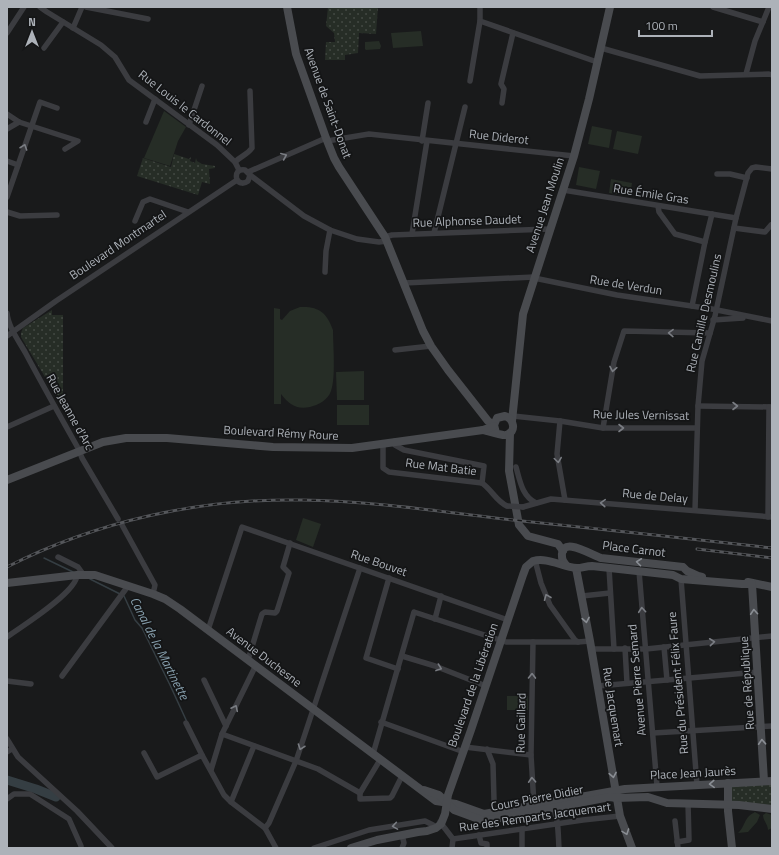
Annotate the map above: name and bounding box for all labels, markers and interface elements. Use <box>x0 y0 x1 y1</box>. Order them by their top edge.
north arrow <box>12 12 52 52</box>
scale bar <box>639 12 712 38</box>
text: N <box>28 14 36 30</box>
text: 100 m <box>645 16 678 35</box>
street label: Avenue de Saint-Donat <box>300 45 358 162</box>
street label: Rue Louis le Cardonnel <box>135 65 236 150</box>
street label: Rue Diderot <box>468 124 531 149</box>
one-way arrow <box>20 143 28 150</box>
one-way arrow <box>279 153 287 161</box>
street label: Avenue Jean Moulin <box>520 155 569 255</box>
street label: Rue Émile Gras <box>612 178 691 209</box>
street label: Boulevard Montmartel <box>65 205 170 284</box>
street label: Rue Alphonse Daudet <box>412 209 523 232</box>
street label: Rue Camille Desmoulins <box>681 251 727 374</box>
street label: Rue de Verdun <box>588 269 664 300</box>
one-way arrow <box>668 328 674 337</box>
one-way arrow <box>609 366 618 372</box>
street label: Rue Jeanne d'Arc <box>42 370 99 453</box>
one-way arrow <box>732 402 738 410</box>
street label: Rue Jules Vernissat <box>593 404 690 425</box>
street label: Boulevard Rémy Roure <box>223 420 339 445</box>
one-way arrow <box>618 424 624 432</box>
street label: Rue Mat Batie <box>404 453 478 480</box>
one-way arrow <box>553 456 562 463</box>
street label: Rue de Delay <box>621 483 689 508</box>
one-way arrow <box>600 499 606 508</box>
street label: Place Carnot <box>601 535 667 562</box>
street label: Rue Bouvet <box>348 544 411 581</box>
one-way arrow <box>636 558 642 567</box>
water label: Canal de la Martinette <box>125 593 195 704</box>
one-way arrow <box>543 594 551 601</box>
one-way arrow <box>638 607 647 613</box>
one-way arrow <box>750 609 758 615</box>
street label: Rue du Président Félix Faure <box>662 611 693 755</box>
one-way arrow <box>582 617 590 623</box>
street label: Boulevard de la Libération <box>442 620 503 750</box>
street label: Avenue Duchesne <box>223 622 306 691</box>
street label: Avenue Pierre Semard <box>622 624 651 737</box>
street label: Rue de République <box>734 635 759 731</box>
one-way arrow <box>709 638 716 647</box>
one-way arrow <box>436 663 443 671</box>
street label: Rue Jacquemart <box>598 666 629 749</box>
one-way arrow <box>528 673 536 679</box>
street label: Rue Gaillard <box>510 693 531 753</box>
one-way arrow <box>230 704 238 712</box>
one-way arrow <box>758 739 767 745</box>
one-way arrow <box>298 743 306 750</box>
street label: Place Jean Jaurès <box>650 761 737 784</box>
one-way arrow <box>608 772 616 778</box>
one-way arrow <box>528 777 537 783</box>
street label: Cours Pierre Didier <box>489 779 585 816</box>
one-way arrow <box>709 780 715 788</box>
street label: Rue des Remparts Jacquemart <box>458 796 613 837</box>
one-way arrow <box>392 821 399 830</box>
one-way arrow <box>621 828 629 835</box>

